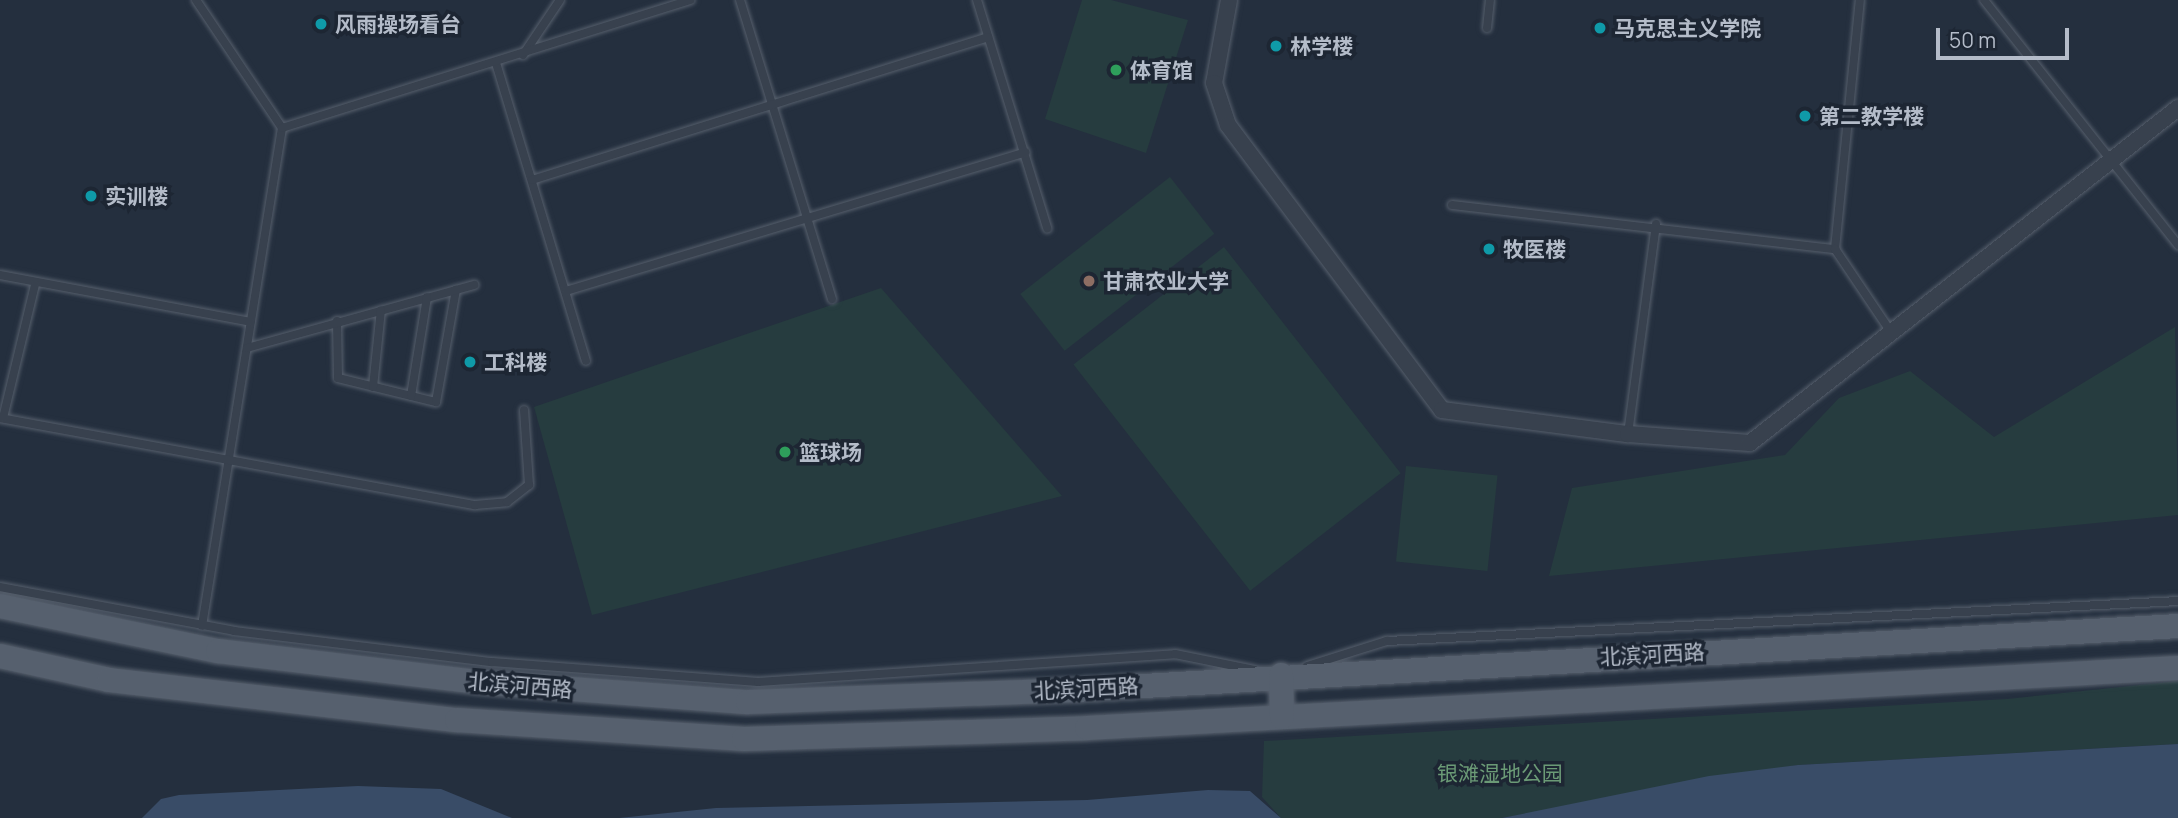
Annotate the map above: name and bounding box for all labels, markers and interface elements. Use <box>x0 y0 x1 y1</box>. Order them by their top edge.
place label: 风雨操场看台 <box>335 11 461 37</box>
scale bar <box>1940 14 2073 58</box>
place label: 马克思主义学院 <box>1614 15 1761 41</box>
marker: 风雨操场看台 <box>313 16 329 32</box>
marker: 马克思主义学院 <box>1592 20 1608 36</box>
text: 50 m <box>1949 26 1996 54</box>
place label: 林学楼 <box>1290 33 1353 59</box>
marker: 林学楼 <box>1268 38 1284 54</box>
place label: 体育馆 <box>1130 57 1193 83</box>
marker: 体育馆 <box>1108 62 1124 78</box>
place label: 第二教学楼 <box>1819 103 1924 129</box>
marker: 第二教学楼 <box>1797 108 1813 124</box>
place label: 实训楼 <box>105 183 168 209</box>
marker: 实训楼 <box>83 188 99 204</box>
place label: 牧医楼 <box>1503 236 1566 262</box>
marker: 牧医楼 <box>1481 241 1497 257</box>
place label: 甘肃农业大学 <box>1103 268 1229 294</box>
marker: 甘肃农业大学 <box>1081 273 1097 289</box>
place label: 工科楼 <box>484 349 547 375</box>
marker: 工科楼 <box>462 354 478 370</box>
place label: 篮球场 <box>799 439 862 465</box>
marker: 篮球场 <box>777 444 793 460</box>
street label: 北滨河西路 <box>1599 639 1705 669</box>
street label: 北滨河西路 <box>467 668 573 702</box>
street label: 北滨河西路 <box>1033 673 1139 703</box>
park label: 银滩湿地公园 <box>1437 760 1563 786</box>

